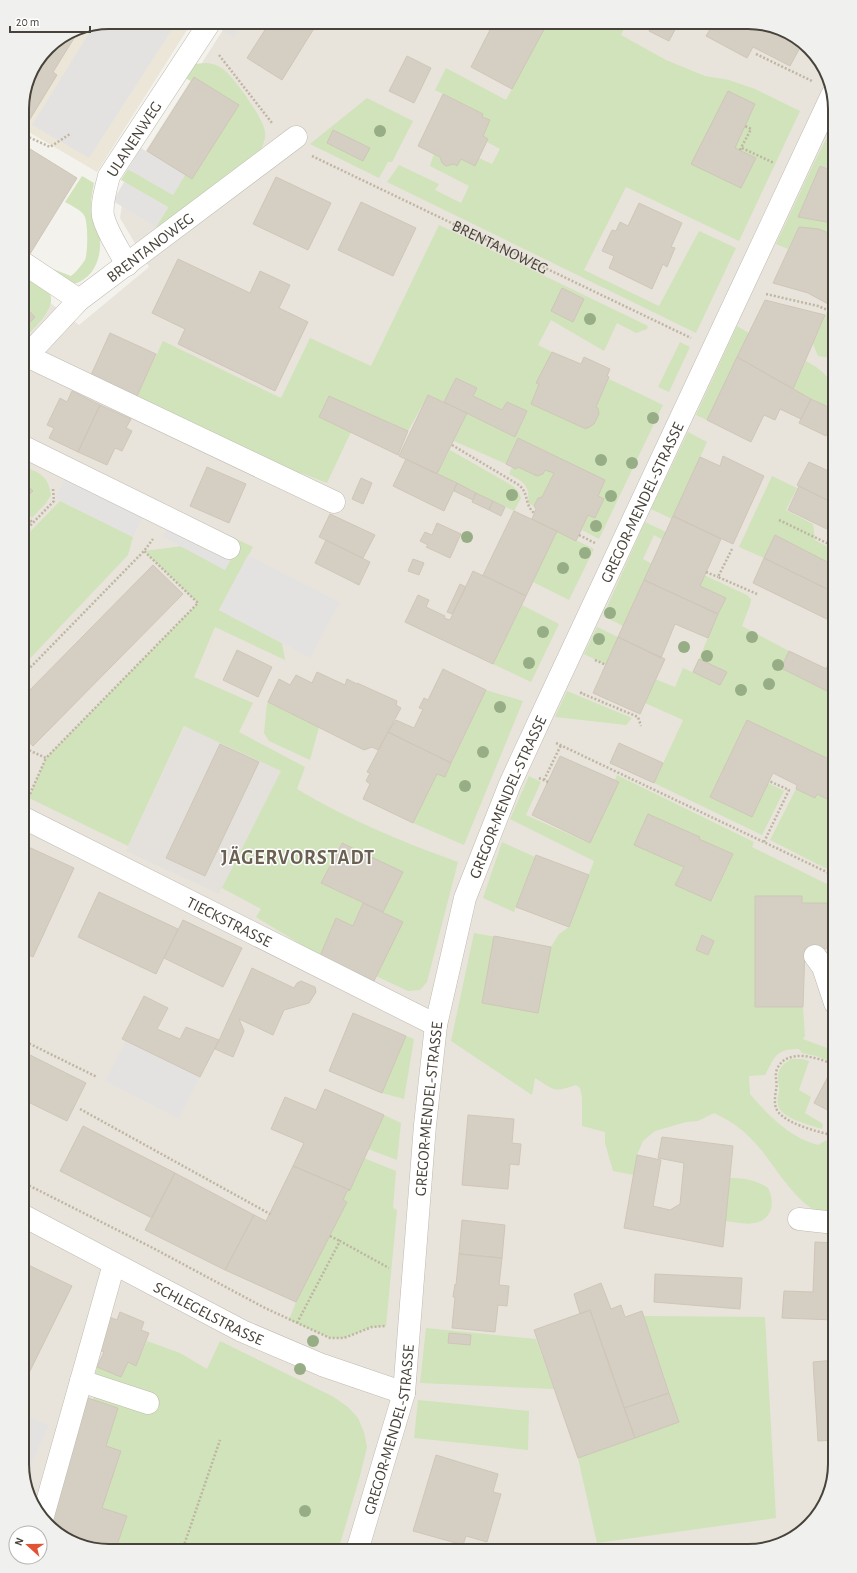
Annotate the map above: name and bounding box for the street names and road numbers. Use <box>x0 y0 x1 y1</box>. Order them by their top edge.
street label: ULANENWEG <box>104 99 165 180</box>
street label: BRENTANOWEG <box>104 210 197 285</box>
street label: BRENTANOWEG <box>450 218 550 277</box>
street label: GREGOR-MENDEL-STRASSE <box>598 420 687 585</box>
street label: GREGOR-MENDEL-STRASSE <box>467 713 549 881</box>
street label: TIECKSTRASSE <box>184 894 274 950</box>
street label: GREGOR-MENDEL-STRASSE <box>412 1021 445 1197</box>
street label: SCHLEGELSTRASSE <box>151 1279 266 1348</box>
street label: GREGOR-MENDEL-STRASSE <box>361 1344 417 1517</box>

